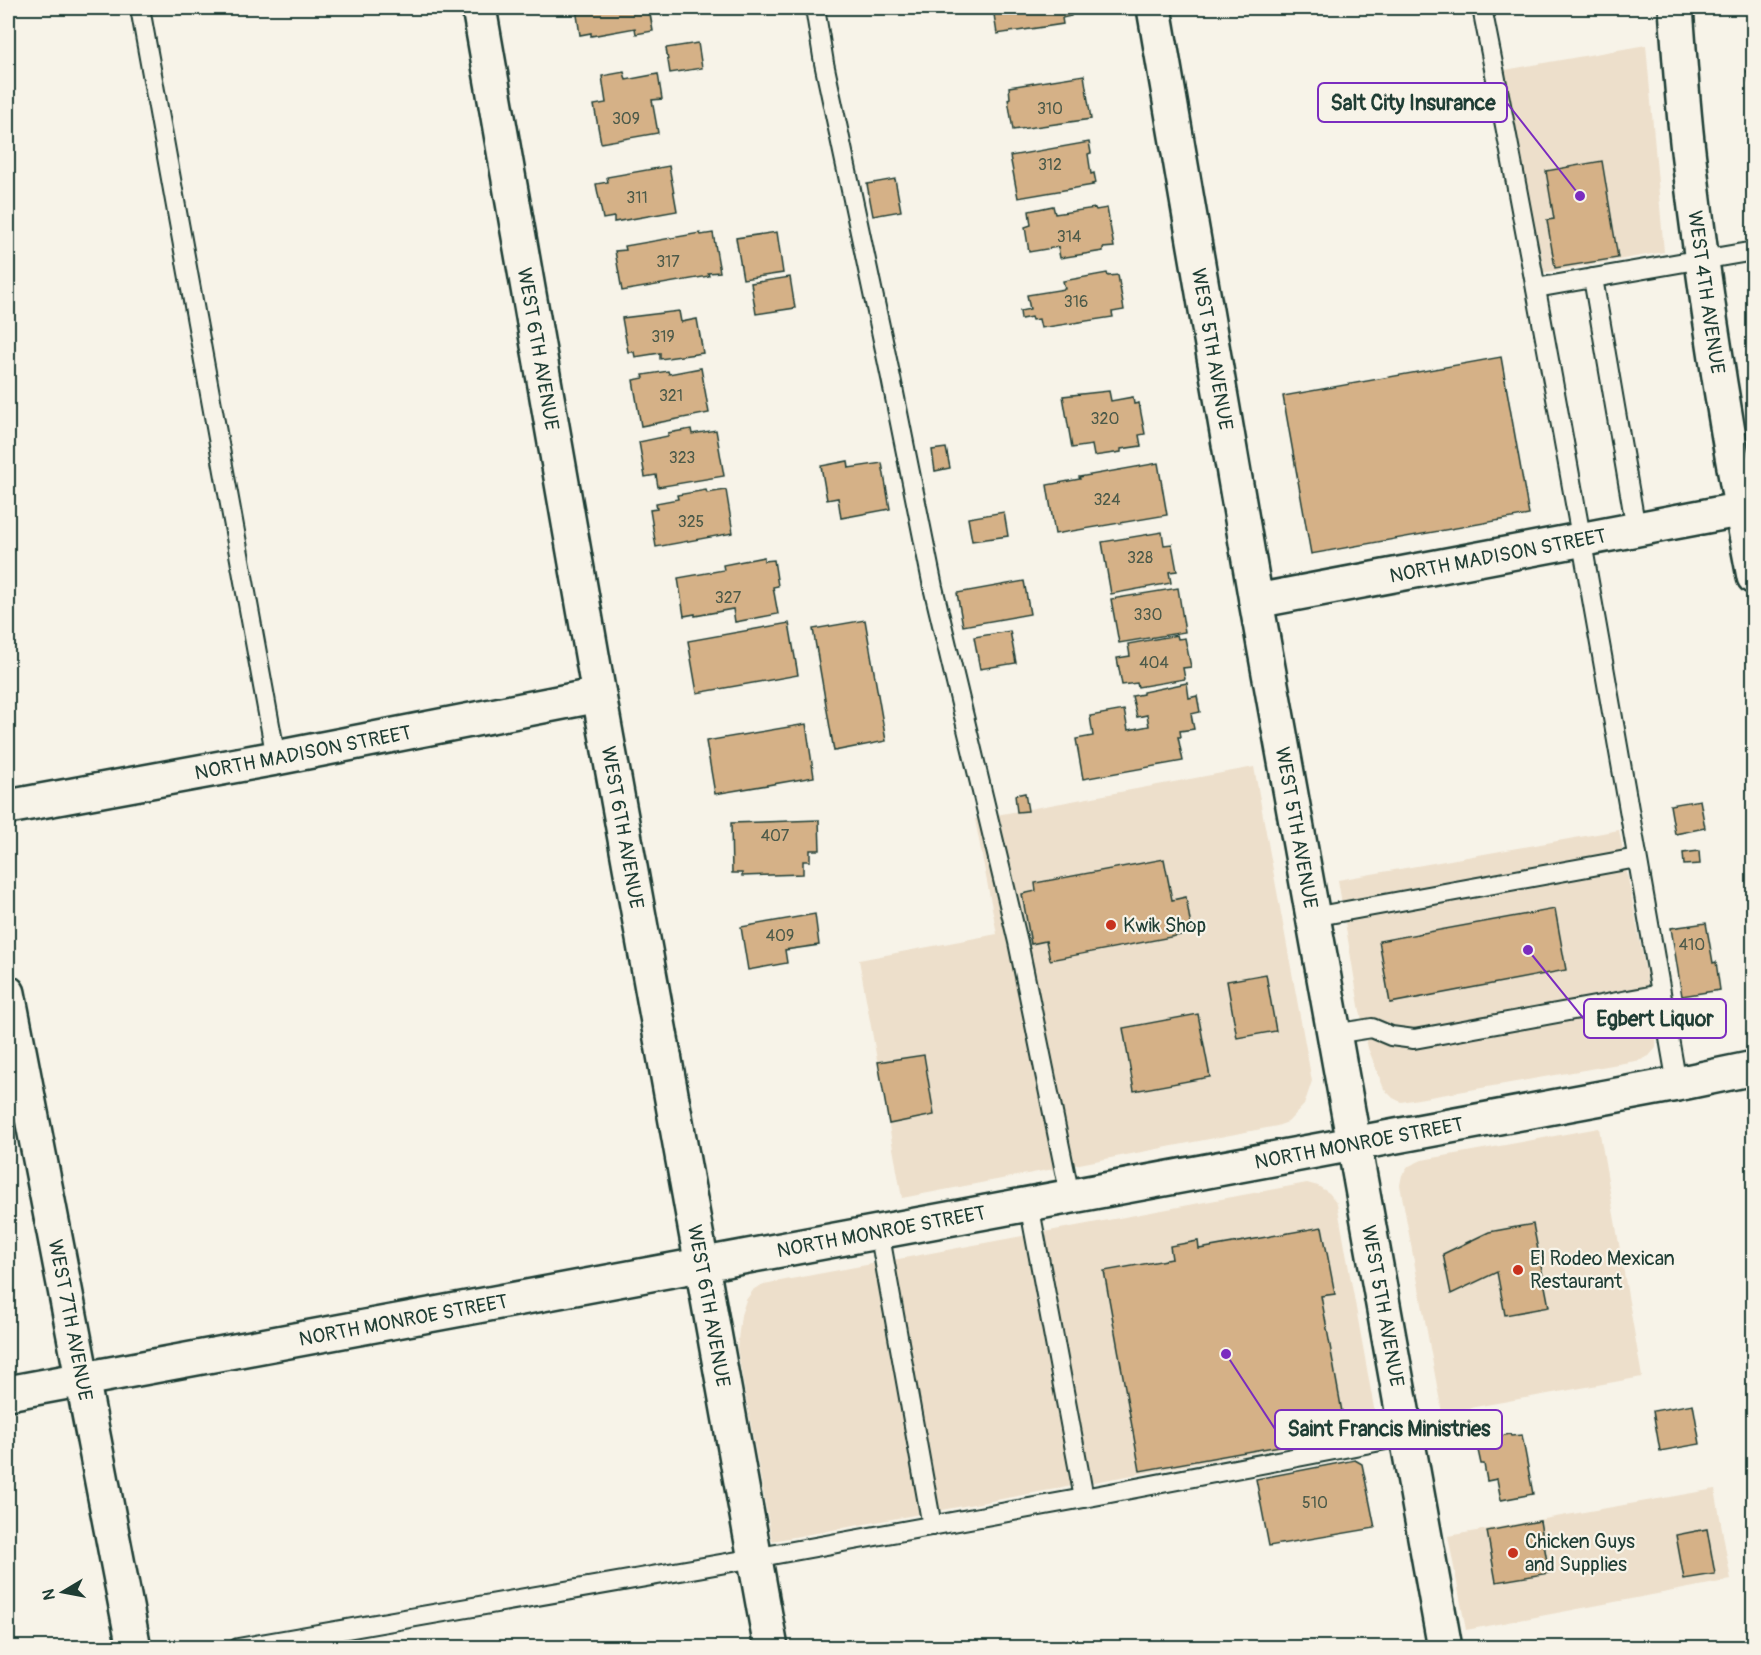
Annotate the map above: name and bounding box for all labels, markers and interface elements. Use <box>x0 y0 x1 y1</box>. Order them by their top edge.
callout: Salt City Insurance <box>1318 83 1507 122</box>
text: Salt City Insurance <box>1330 90 1496 117</box>
house number: 310 <box>1037 99 1063 119</box>
house number: 309 <box>612 109 640 129</box>
house number: 312 <box>1038 155 1062 175</box>
house number: 311 <box>626 188 648 208</box>
street label: WEST 4TH AVENUE <box>1683 209 1731 376</box>
house number: 314 <box>1057 227 1081 247</box>
house number: 317 <box>656 252 680 272</box>
street label: WEST 6TH AVENUE <box>512 266 565 432</box>
street label: WEST 5TH AVENUE <box>1186 266 1239 432</box>
house number: 316 <box>1064 292 1088 312</box>
house number: 319 <box>651 327 675 347</box>
house number: 321 <box>659 386 683 406</box>
house number: 320 <box>1091 409 1119 429</box>
house number: 323 <box>669 448 695 468</box>
house number: 324 <box>1093 490 1121 510</box>
house number: 325 <box>678 512 704 532</box>
street label: NORTH MADISON STREET <box>1387 523 1608 588</box>
house number: 328 <box>1127 548 1153 568</box>
house number: 327 <box>715 588 742 608</box>
house number: 330 <box>1134 605 1162 625</box>
house number: 404 <box>1139 653 1169 673</box>
street label: NORTH MADISON STREET <box>193 719 413 785</box>
street label: WEST 6TH AVENUE <box>596 744 650 911</box>
street label: WEST 5TH AVENUE <box>1270 745 1324 911</box>
house number: 407 <box>761 826 790 846</box>
place label: Kwik Shop <box>1123 913 1206 938</box>
marker: Kwik Shop <box>1104 918 1118 932</box>
house number: 409 <box>766 926 794 946</box>
house number: 410 <box>1679 935 1705 955</box>
callout: Egbert Liquor <box>1584 999 1726 1038</box>
text: Egbert Liquor <box>1596 1006 1714 1033</box>
street label: NORTH MONROE STREET <box>1253 1111 1466 1174</box>
street label: NORTH MONROE STREET <box>775 1200 988 1263</box>
street label: WEST 6TH AVENUE <box>682 1222 736 1389</box>
street label: WEST 5TH AVENUE <box>1356 1223 1410 1389</box>
street label: WEST 7TH AVENUE <box>43 1237 99 1403</box>
place label: El Rodeo Mexican Restaurant <box>1530 1246 1675 1294</box>
marker: El Rodeo Mexican Restaurant <box>1511 1263 1525 1277</box>
street label: NORTH MONROE STREET <box>297 1288 510 1351</box>
callout: Saint Francis Ministries <box>1275 1410 1502 1449</box>
text: Saint Francis Ministries <box>1288 1416 1491 1443</box>
house number: 510 <box>1302 1493 1328 1513</box>
place label: Chicken Guys and Supplies <box>1525 1529 1635 1577</box>
marker: Chicken Guys and Supplies <box>1506 1546 1520 1560</box>
north arrow <box>33 1562 93 1622</box>
text: N <box>38 1587 60 1601</box>

